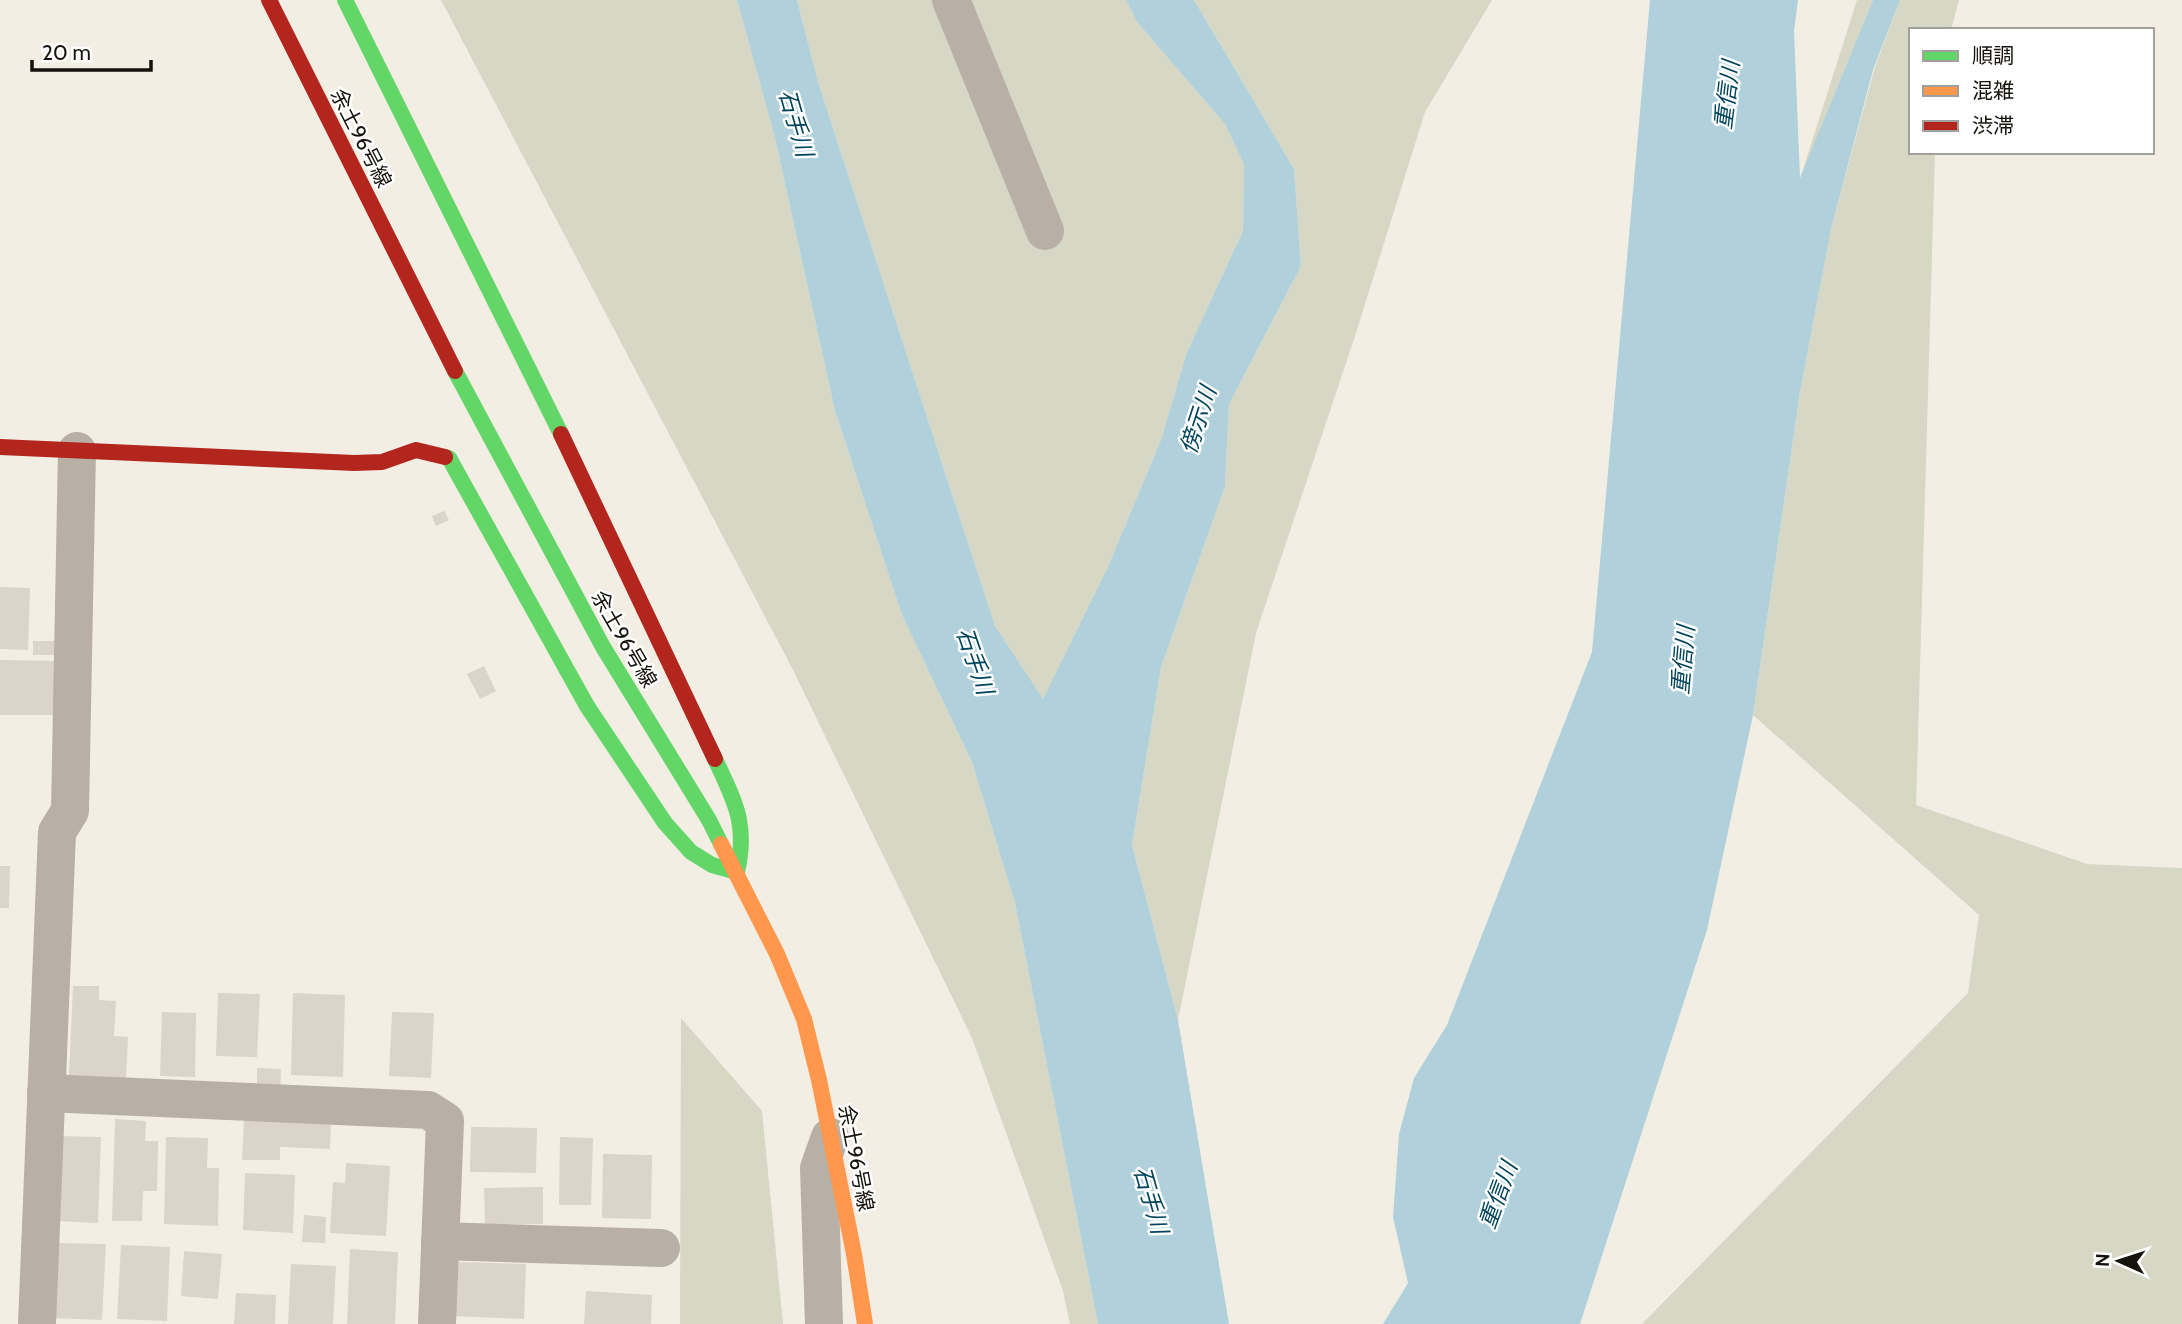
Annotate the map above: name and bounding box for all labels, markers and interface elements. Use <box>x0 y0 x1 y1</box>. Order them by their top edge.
scale bar <box>32 28 150 72</box>
legend <box>1909 28 2154 154</box>
text: 20 m <box>42 40 91 65</box>
text: 順調 <box>1972 43 2014 68</box>
water label: 重信川 <box>1709 56 1745 131</box>
text: 混雑 <box>1972 78 2014 103</box>
street label: 余土96号線 <box>326 84 397 191</box>
water label: 石手川 <box>773 86 820 163</box>
text: 渋滞 <box>1972 113 2014 138</box>
water label: 傍示川 <box>1174 380 1223 457</box>
street label: 余土96号線 <box>587 586 662 692</box>
water label: 重信川 <box>1666 621 1700 696</box>
water label: 石手川 <box>951 624 1000 701</box>
street label: 余土96号線 <box>834 1103 879 1213</box>
water label: 重信川 <box>1473 1155 1524 1232</box>
water label: 石手川 <box>1128 1163 1175 1240</box>
north arrow <box>2084 1226 2154 1296</box>
text: N <box>2091 1253 2114 1267</box>

